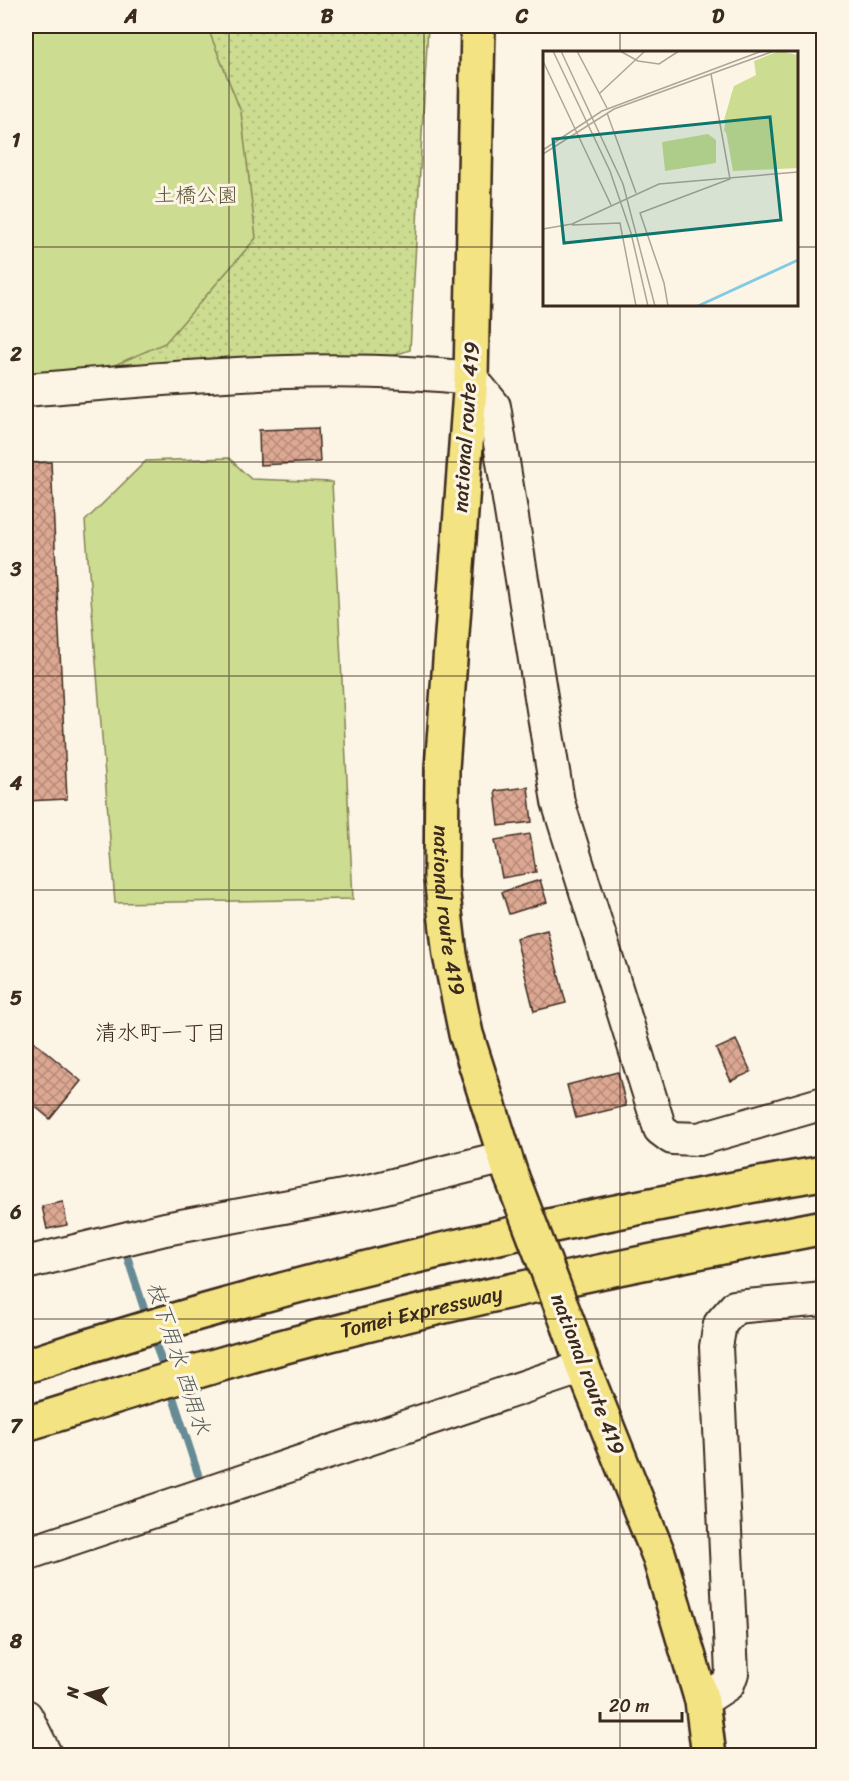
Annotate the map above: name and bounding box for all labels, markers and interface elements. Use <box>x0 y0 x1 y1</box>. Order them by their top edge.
text: A <box>123 0 138 34</box>
text: B <box>321 0 334 34</box>
text: C <box>515 0 529 34</box>
text: D <box>712 0 725 34</box>
inset map <box>543 51 798 306</box>
text: 1 <box>12 123 21 158</box>
park label: 土橋公園 <box>154 176 238 214</box>
text: 2 <box>9 337 22 372</box>
street label: national route 419 <box>441 340 491 514</box>
text: 3 <box>10 552 22 587</box>
text: 4 <box>9 766 23 801</box>
street label: national route 419 <box>422 825 477 999</box>
text: 5 <box>10 981 22 1016</box>
district label: 清水町一丁目 <box>95 1013 227 1052</box>
text: 6 <box>9 1195 22 1230</box>
street label: Tomei Expressway <box>336 1274 506 1350</box>
water label: 枝下用水 西用水 <box>136 1276 222 1440</box>
street label: national route 419 <box>540 1287 636 1461</box>
text: 7 <box>10 1409 23 1444</box>
text: 8 <box>9 1624 23 1659</box>
north arrow <box>57 1664 117 1724</box>
text: N <box>57 1685 88 1701</box>
scale bar <box>600 1685 682 1723</box>
text: 20 m <box>609 1690 649 1722</box>

